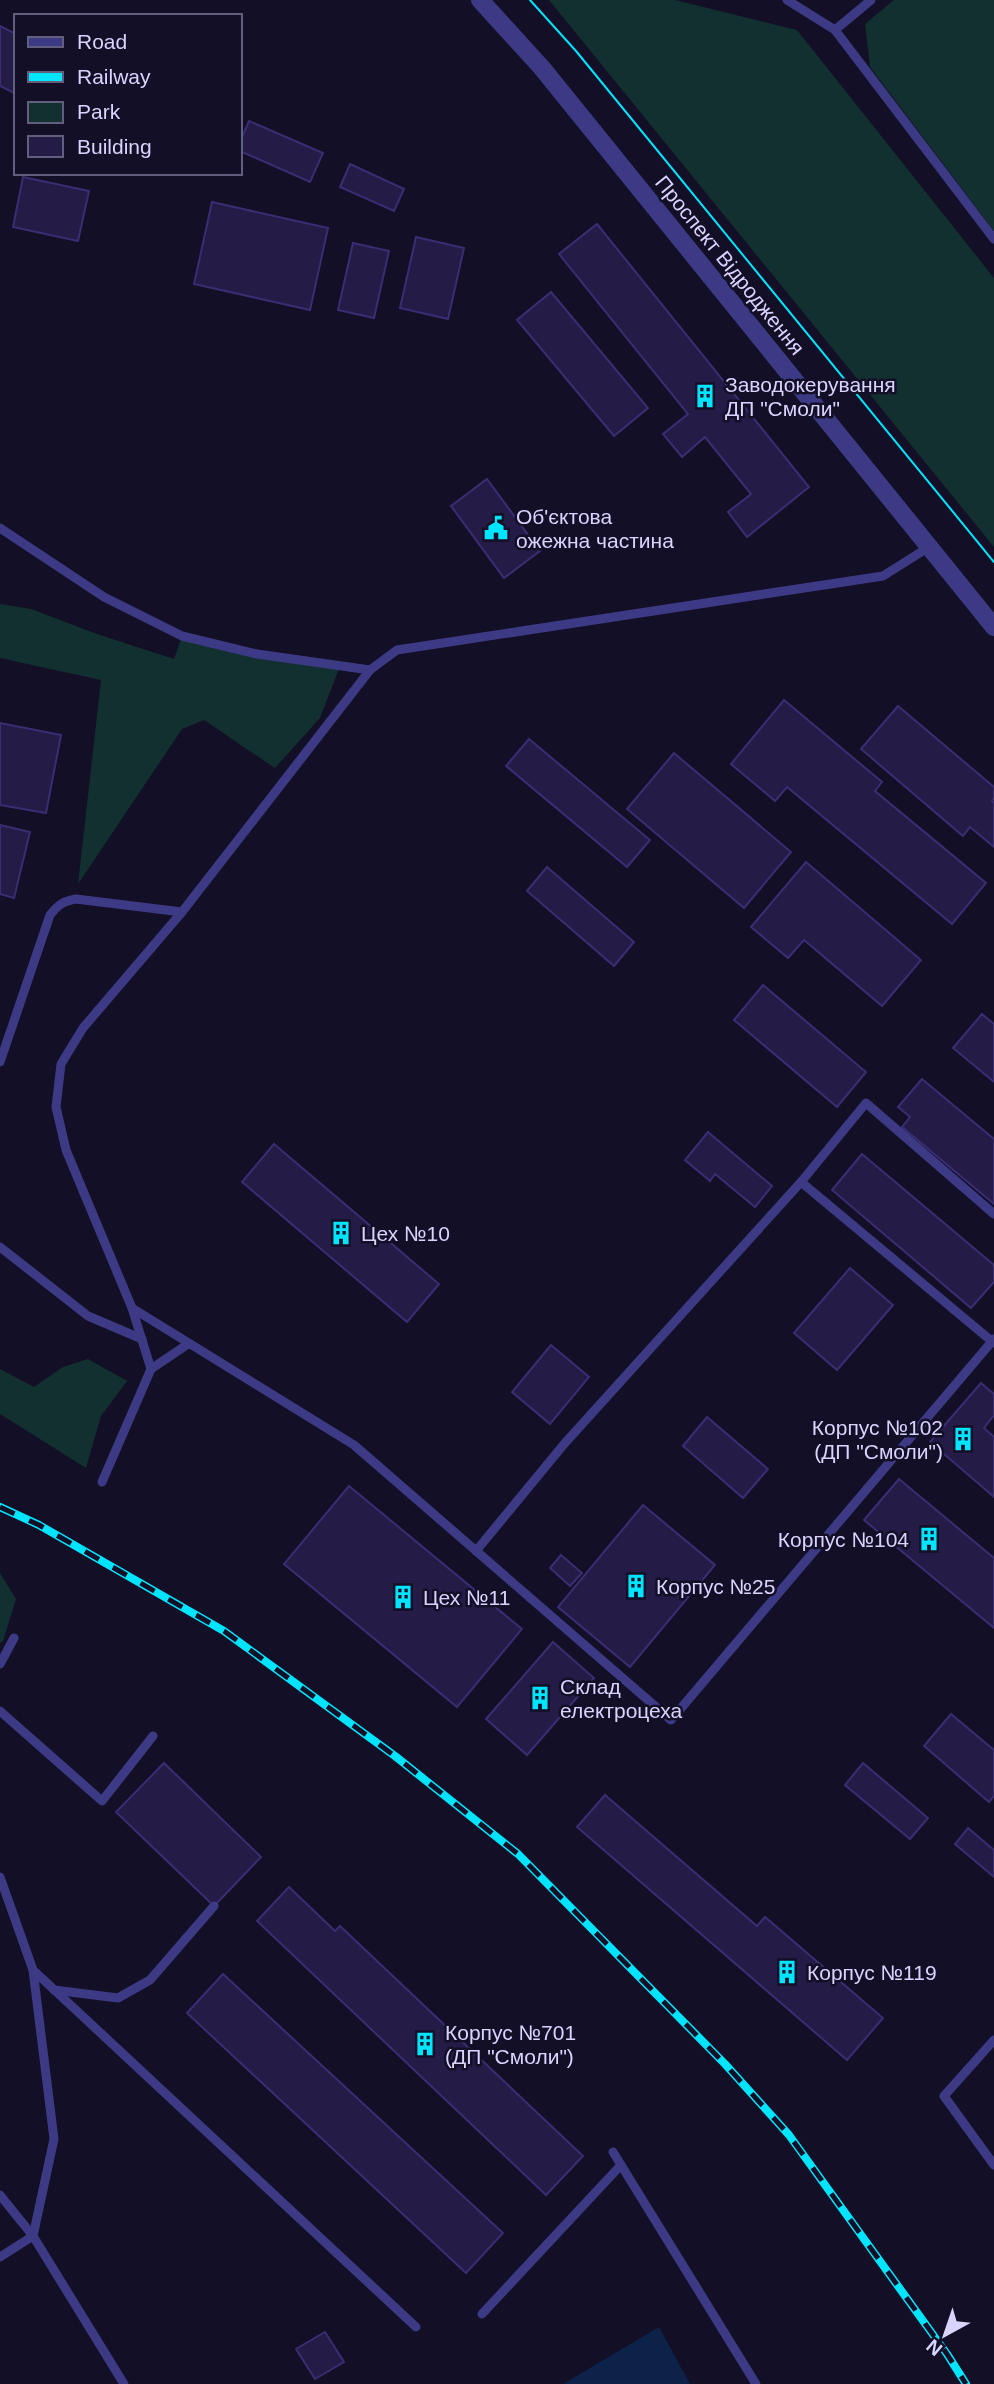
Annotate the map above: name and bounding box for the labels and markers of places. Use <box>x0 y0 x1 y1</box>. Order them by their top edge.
place label: Заводокерування ДП "Смоли" <box>725 373 896 420</box>
building icon: Заводокерування ДП "Смоли" <box>691 382 719 410</box>
place label: Об'єктова ожежна частина <box>516 505 674 552</box>
public building icon: Об'єктова ожежна частина <box>482 514 510 542</box>
building icon: Цех №10 <box>327 1219 355 1247</box>
place label: Цех №10 <box>361 1222 450 1245</box>
place label: Корпус №102 (ДП "Смоли") <box>812 1416 943 1463</box>
building icon: Корпус №102 (ДП "Смоли") <box>949 1425 977 1453</box>
building icon: Корпус №104 <box>915 1525 943 1553</box>
place label: Корпус №104 <box>778 1528 909 1551</box>
building icon: Корпус №25 <box>622 1572 650 1600</box>
place label: Корпус №25 <box>656 1575 775 1598</box>
building icon: Цех №11 <box>389 1583 417 1611</box>
place label: Цех №11 <box>423 1586 510 1609</box>
place label: Склад електроцеха <box>560 1675 683 1722</box>
building icon: Склад електроцеха <box>526 1684 554 1712</box>
building icon: Корпус №119 <box>773 1958 801 1986</box>
place label: Корпус №119 <box>807 1961 937 1984</box>
place label: Корпус №701 (ДП "Смоли") <box>445 2021 576 2068</box>
building icon: Корпус №701 (ДП "Смоли") <box>411 2030 439 2058</box>

